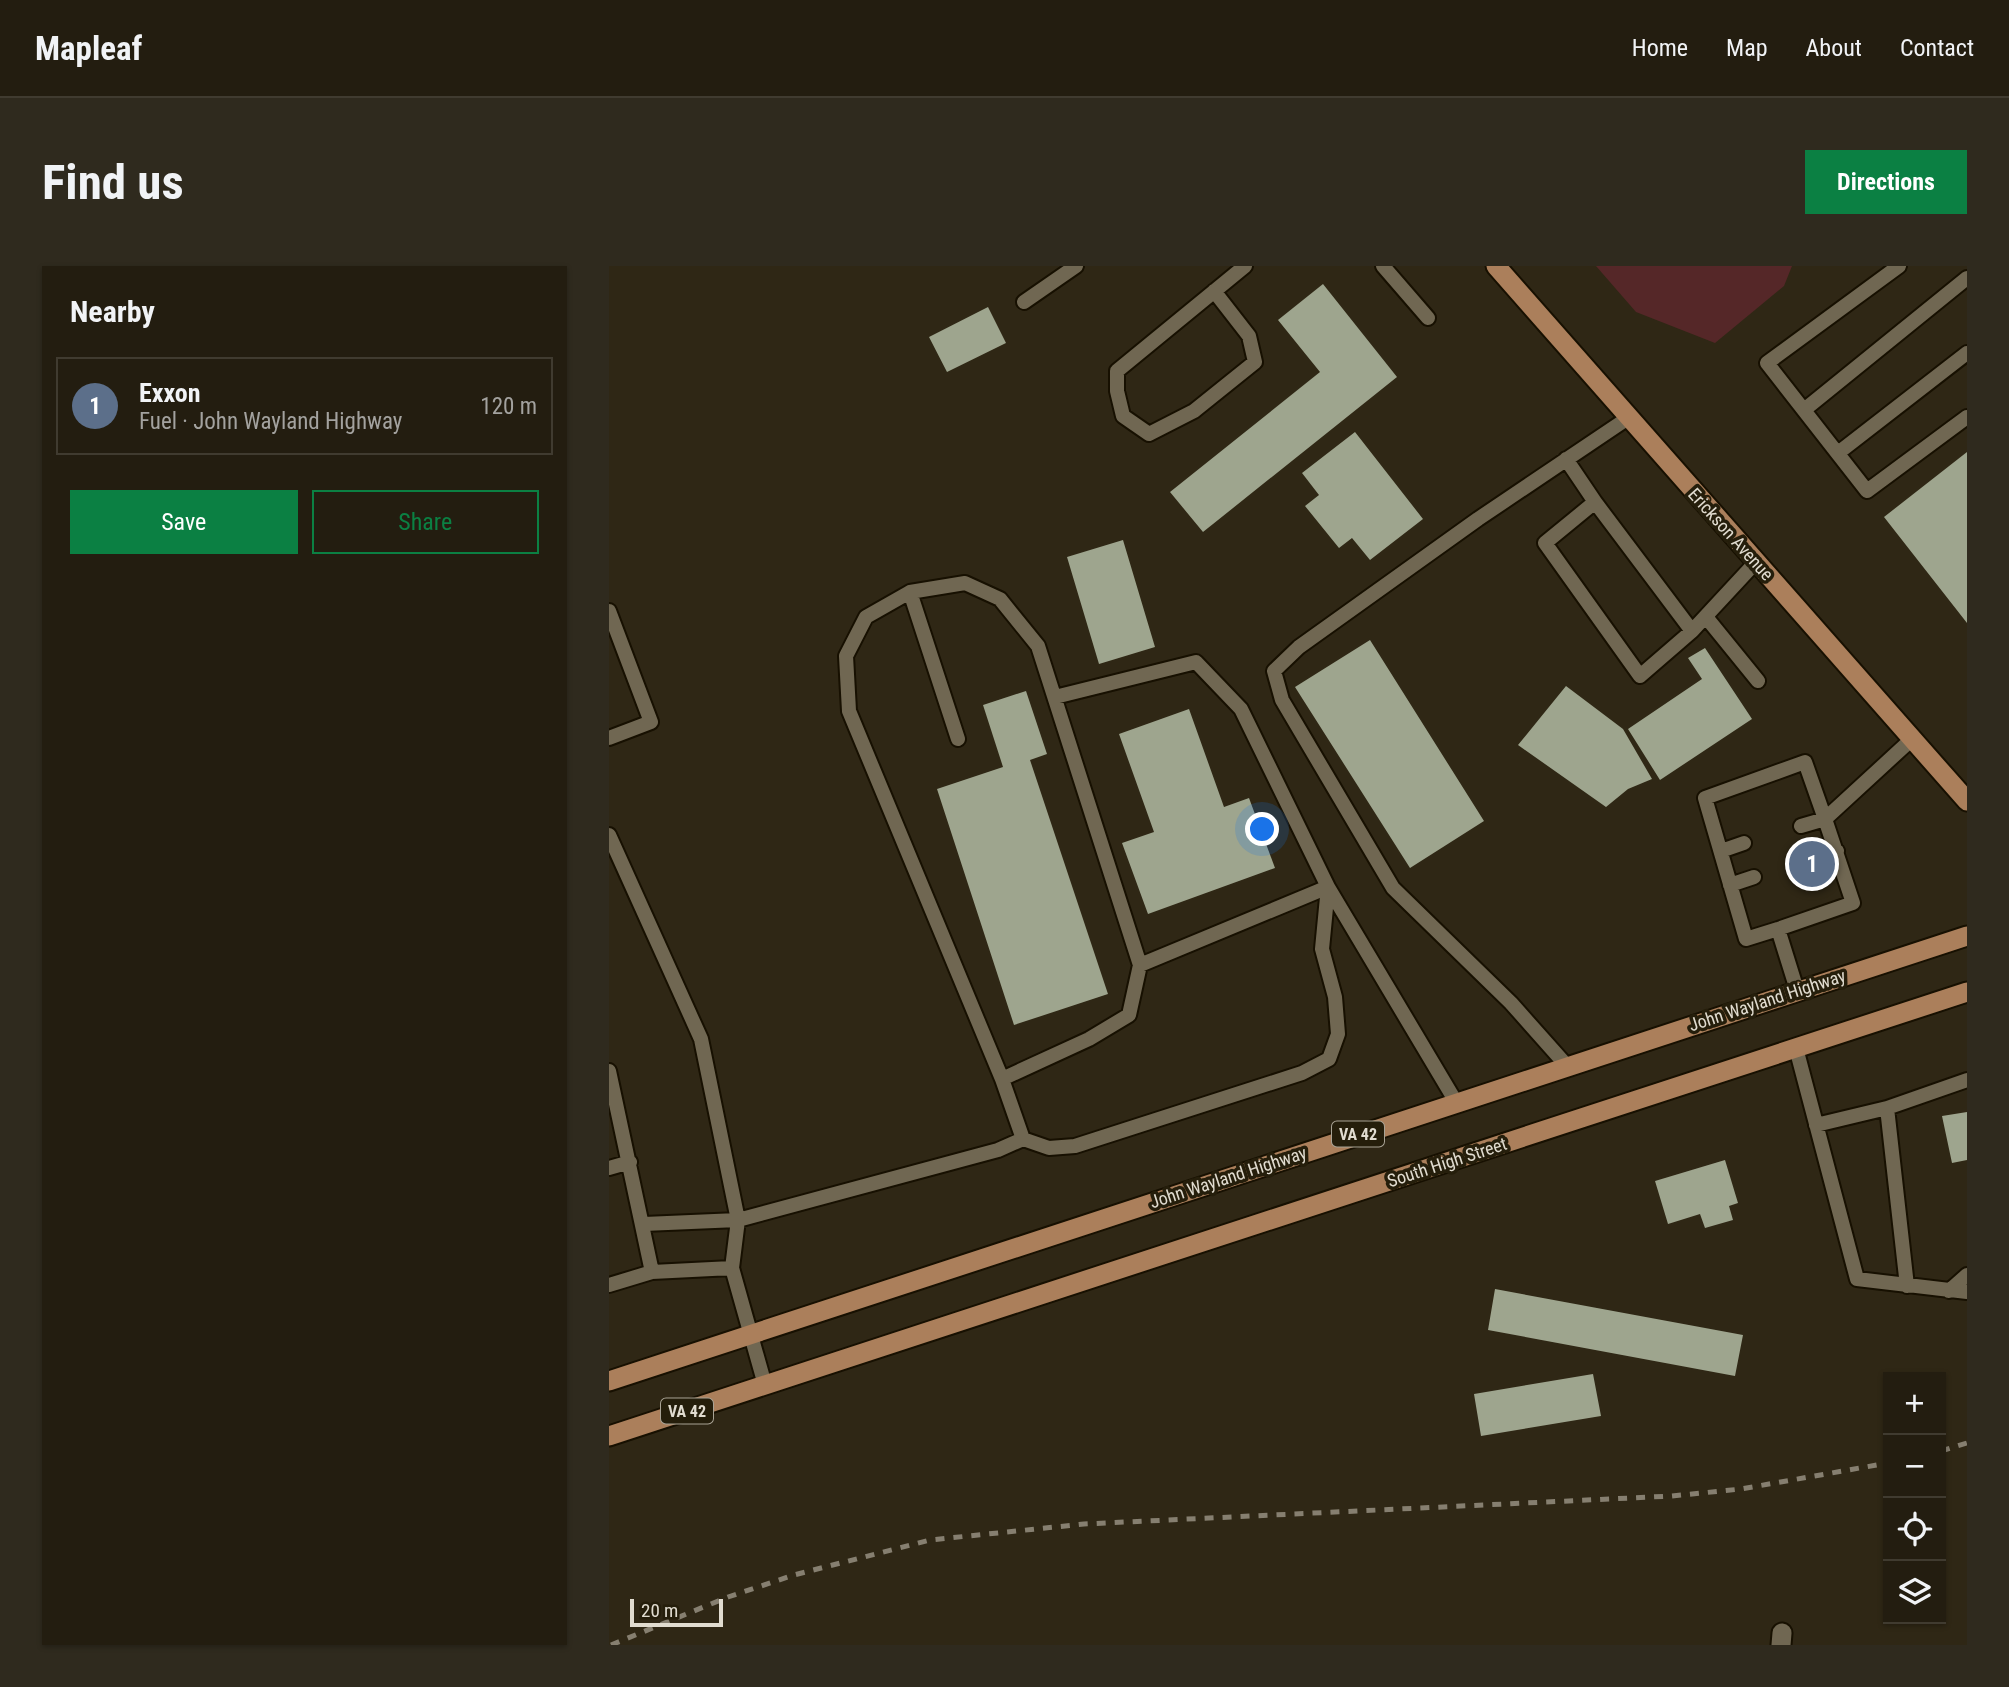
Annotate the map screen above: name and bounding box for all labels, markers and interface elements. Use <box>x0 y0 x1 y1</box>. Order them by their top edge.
text: Mapleaf <box>35 29 142 68</box>
text: Home <box>1632 34 1688 62</box>
text: Map <box>1726 34 1768 62</box>
text: About <box>1806 34 1862 62</box>
text: Contact <box>1900 34 1974 62</box>
button: Directions <box>1805 150 1967 214</box>
text: Find us <box>42 154 184 211</box>
text: Nearby <box>70 294 155 329</box>
text: Exxon <box>139 378 201 408</box>
text: 1 <box>89 393 101 420</box>
text: 120 m <box>480 393 537 420</box>
text: Fuel · John Wayland Highway <box>139 408 402 435</box>
street label: Erickson Avenue <box>1684 484 1778 584</box>
button: Save <box>70 490 298 554</box>
button: Share <box>312 490 539 554</box>
your location <box>1245 812 1279 846</box>
pin: 1 <box>1789 838 1835 890</box>
street label: John Wayland Highway <box>1686 965 1849 1035</box>
road number: VA 42 <box>1332 1122 1384 1146</box>
street label: South High Street <box>1385 1133 1509 1191</box>
street label: John Wayland Highway <box>1147 1142 1310 1212</box>
map controls <box>1883 1372 1946 1624</box>
button: + <box>1883 1372 1946 1435</box>
road number: VA 42 <box>661 1399 713 1424</box>
button: − <box>1883 1435 1946 1498</box>
button: locate <box>1883 1498 1946 1561</box>
button: layers <box>1883 1561 1946 1624</box>
scale bar <box>630 1596 723 1628</box>
text: 20 m <box>641 1599 678 1622</box>

